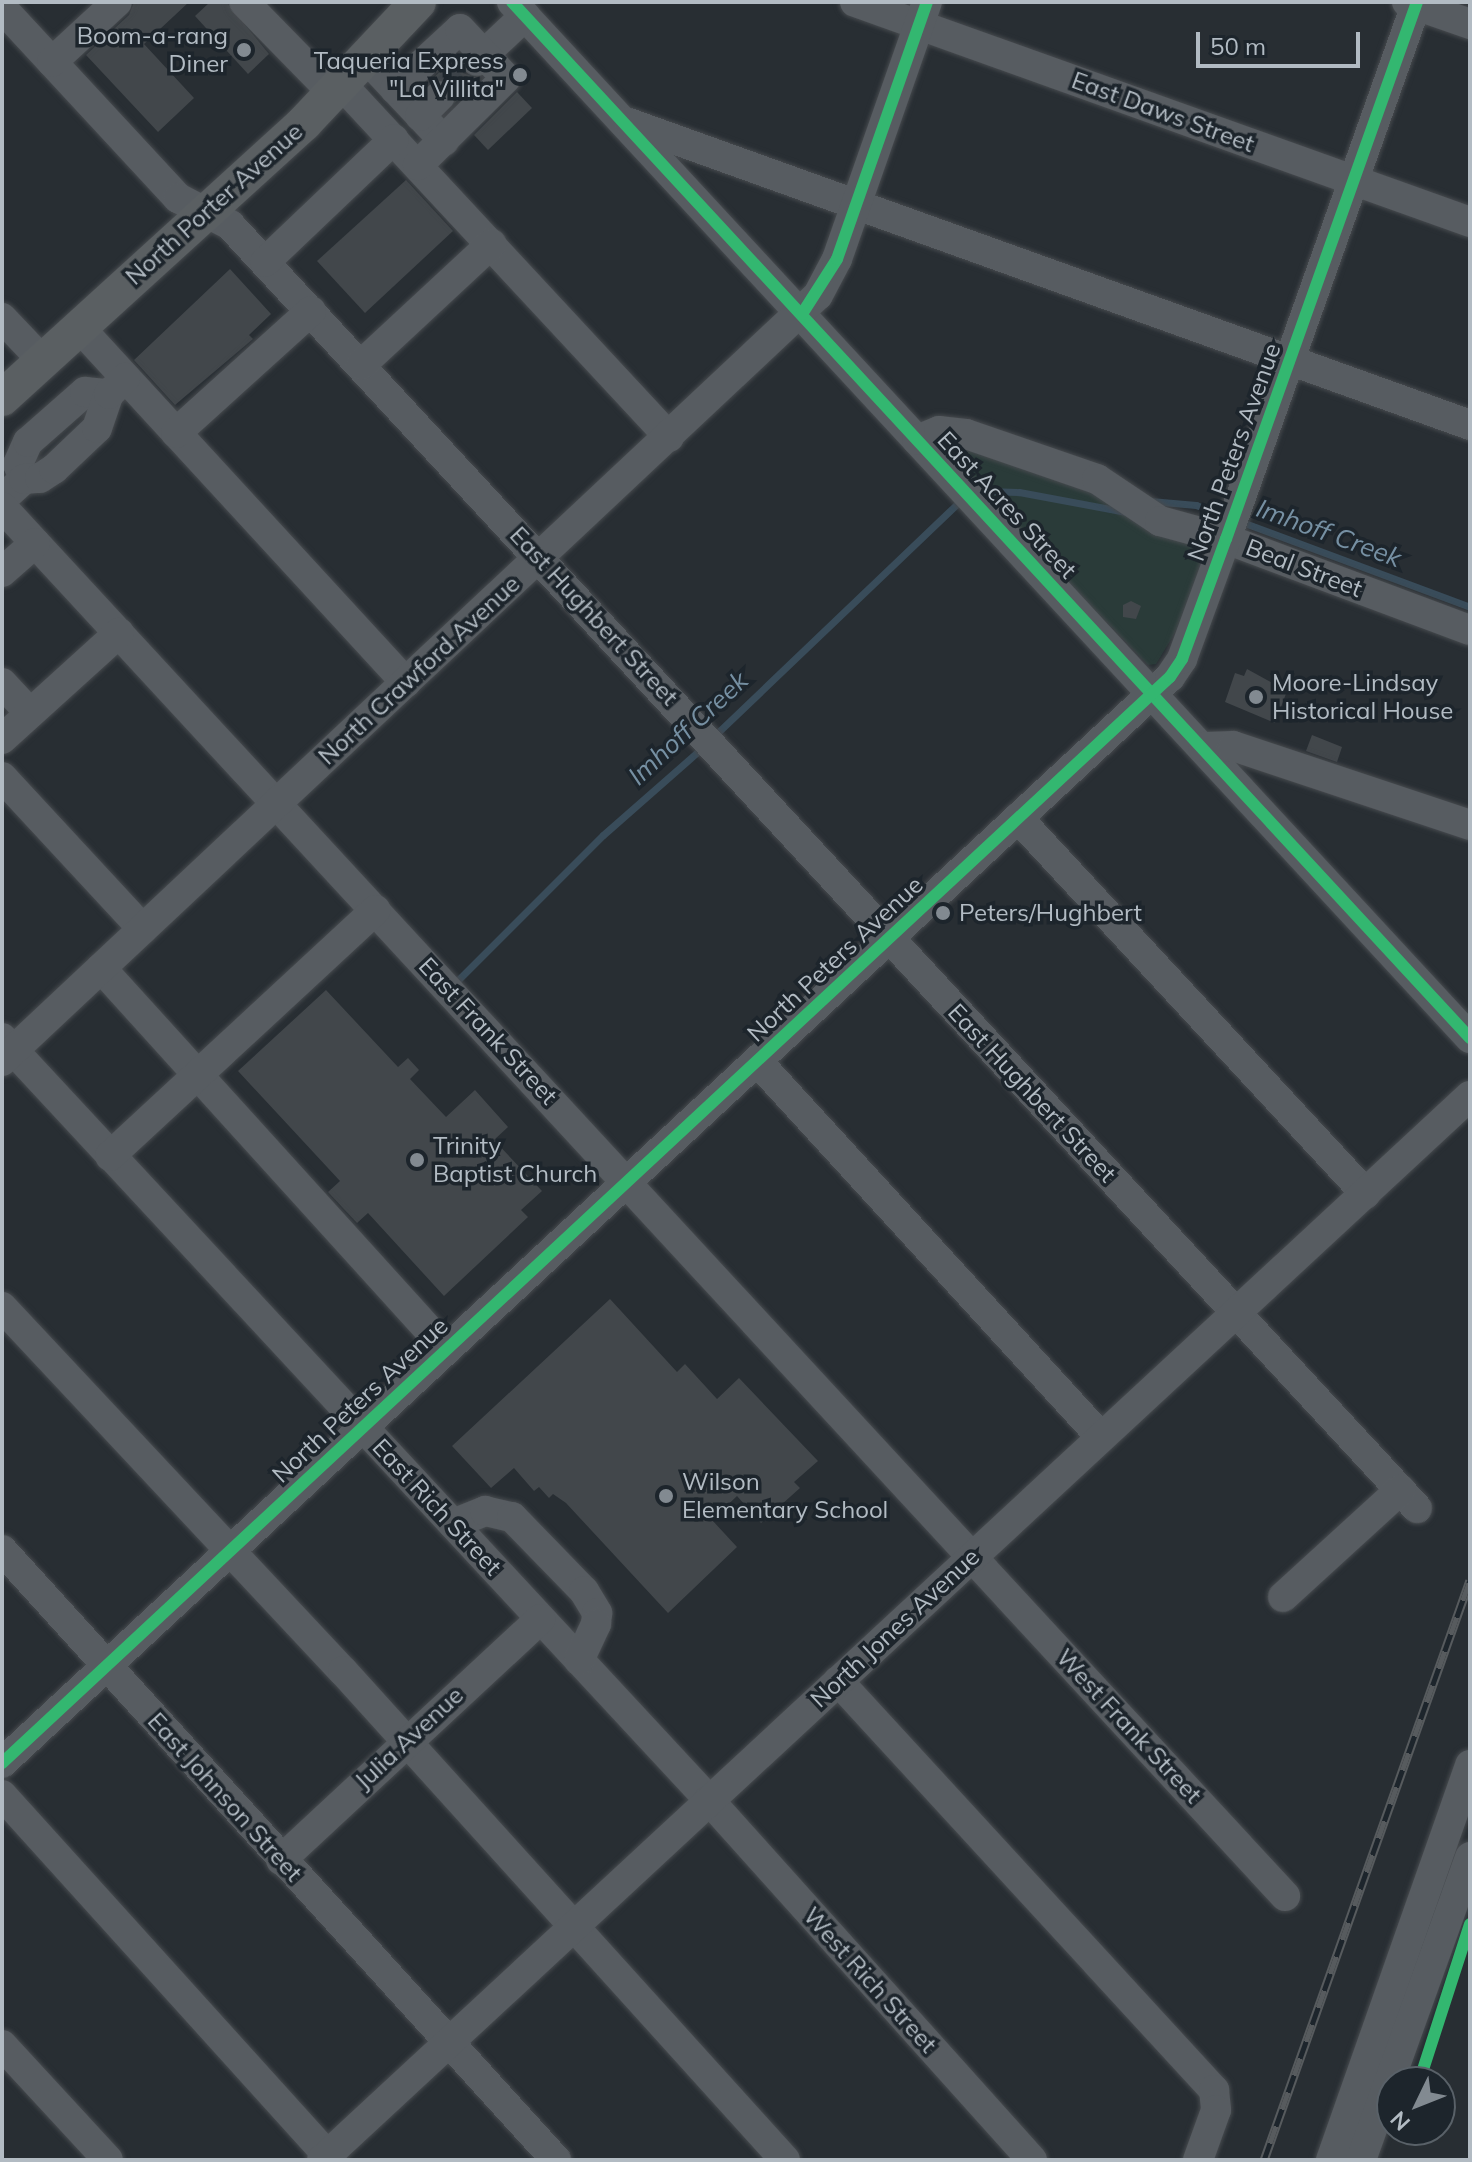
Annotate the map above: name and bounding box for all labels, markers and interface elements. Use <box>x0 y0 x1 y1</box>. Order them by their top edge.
scale bar <box>1200 16 1364 66</box>
place label: Boom-a-rang Diner <box>77 22 228 78</box>
text: 50 m <box>1210 31 1266 61</box>
marker: Boom-a-rang Diner <box>235 41 253 59</box>
place label: Taqueria Express "La Villita" <box>314 47 504 103</box>
marker: Taqueria Express "La Villita" <box>511 66 529 84</box>
street label: East Daws Street <box>1068 66 1258 158</box>
street label: North Porter Avenue <box>120 117 308 291</box>
street label: North Peters Avenue <box>1181 339 1287 565</box>
street label: East Acres Street <box>932 426 1082 584</box>
water label: Imhoff Creek <box>1252 492 1406 574</box>
street label: East Hughbert Street <box>504 521 684 711</box>
street label: Beal Street <box>1242 533 1366 603</box>
street label: North Crawford Avenue <box>313 569 525 771</box>
water label: Imhoff Creek <box>622 665 754 791</box>
place label: Moore-Lindsay Historical House <box>1272 669 1453 725</box>
marker: Moore-Lindsay Historical House <box>1247 688 1265 706</box>
street label: North Peters Avenue <box>741 870 929 1048</box>
place label: Peters/Hughbert <box>959 899 1142 927</box>
marker: Peters/Hughbert <box>934 904 952 922</box>
street label: East Frank Street <box>413 952 563 1110</box>
street label: East Hughbert Street <box>942 998 1122 1188</box>
place label: Trinity Baptist Church <box>433 1132 597 1188</box>
marker: Trinity Baptist Church <box>408 1151 426 1169</box>
street label: North Peters Avenue <box>266 1311 454 1489</box>
street label: East Rich Street <box>367 1433 507 1581</box>
place label: Wilson Elementary School <box>682 1468 888 1524</box>
marker: Wilson Elementary School <box>657 1487 675 1505</box>
street label: North Jones Avenue <box>805 1542 985 1714</box>
street label: West Frank Street <box>1050 1643 1208 1809</box>
street label: Julia Avenue <box>349 1681 469 1795</box>
street label: East Johnson Street <box>142 1707 308 1887</box>
street label: West Rich Street <box>797 1901 943 2059</box>
north arrow <box>1376 2066 1456 2146</box>
text: N <box>1384 2105 1416 2137</box>

